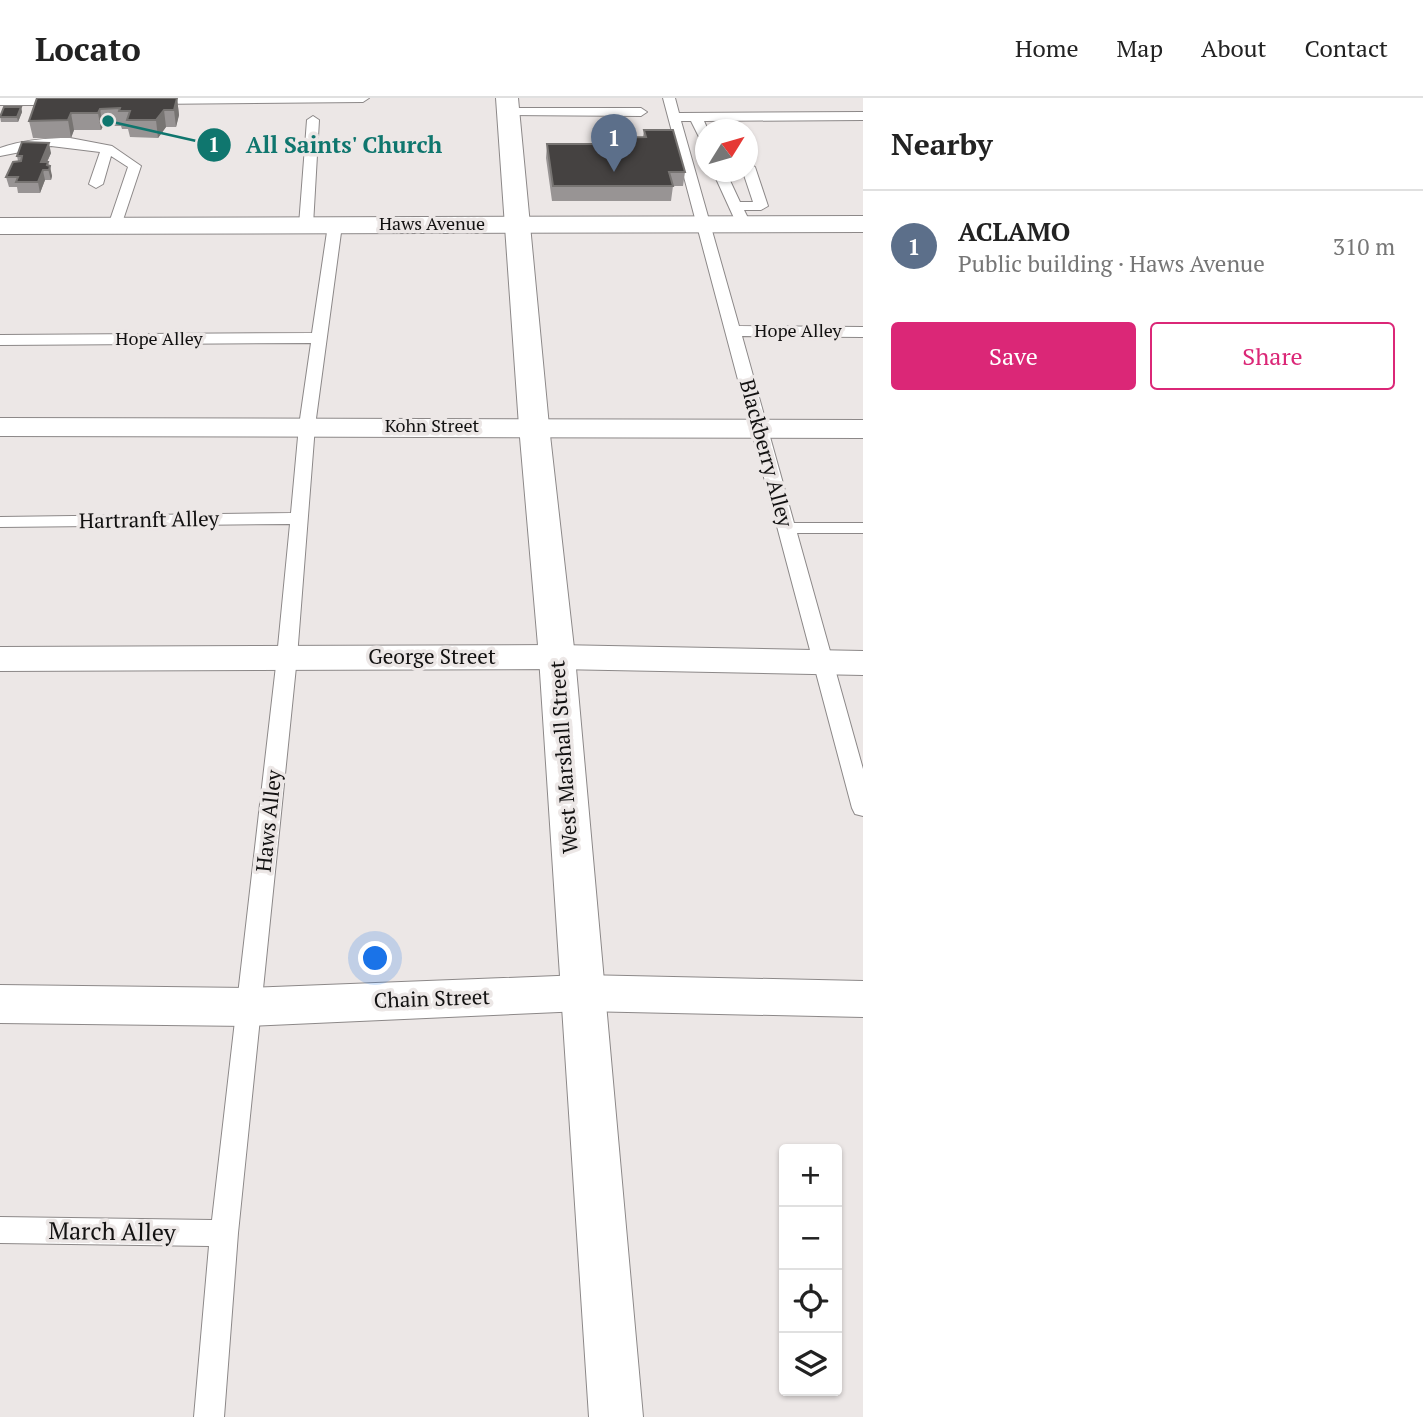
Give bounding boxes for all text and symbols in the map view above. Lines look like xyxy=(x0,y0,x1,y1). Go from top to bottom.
text: Locato xyxy=(35,27,141,70)
text: Home xyxy=(1015,32,1079,64)
text: Map xyxy=(1117,32,1163,64)
text: About xyxy=(1201,32,1267,64)
text: Contact xyxy=(1305,32,1388,64)
pin: 1 xyxy=(591,114,637,172)
north arrow xyxy=(695,119,758,182)
callout: All Saints' Church xyxy=(196,123,457,167)
text: Nearby xyxy=(891,124,993,164)
text: All Saints' Church xyxy=(246,129,443,160)
text: 1 xyxy=(208,130,220,158)
street label: Haws Avenue xyxy=(379,211,485,235)
text: ACLAMO xyxy=(958,214,1070,248)
text: 1 xyxy=(908,231,921,262)
text: 310 m xyxy=(1333,231,1395,262)
text: Public building · Haws Avenue xyxy=(958,248,1265,279)
street label: Hope Alley xyxy=(754,318,843,342)
button: Save xyxy=(891,322,1136,390)
button: Share xyxy=(1150,322,1395,390)
street label: Hope Alley xyxy=(115,326,204,350)
street label: Blackberry Alley xyxy=(734,376,800,530)
street label: Kohn Street xyxy=(385,413,480,437)
street label: Hartranft Alley xyxy=(79,504,220,534)
street label: George Street xyxy=(368,642,496,670)
street label: West Marshall Street xyxy=(542,659,584,855)
street label: Haws Alley xyxy=(249,768,287,873)
your location xyxy=(358,941,392,975)
street label: Chain Street xyxy=(373,982,491,1014)
map controls xyxy=(779,1144,842,1396)
button: + xyxy=(779,1144,842,1207)
button: − xyxy=(779,1207,842,1270)
street label: March Alley xyxy=(48,1214,177,1248)
button: locate xyxy=(779,1270,842,1333)
button: layers xyxy=(779,1333,842,1396)

